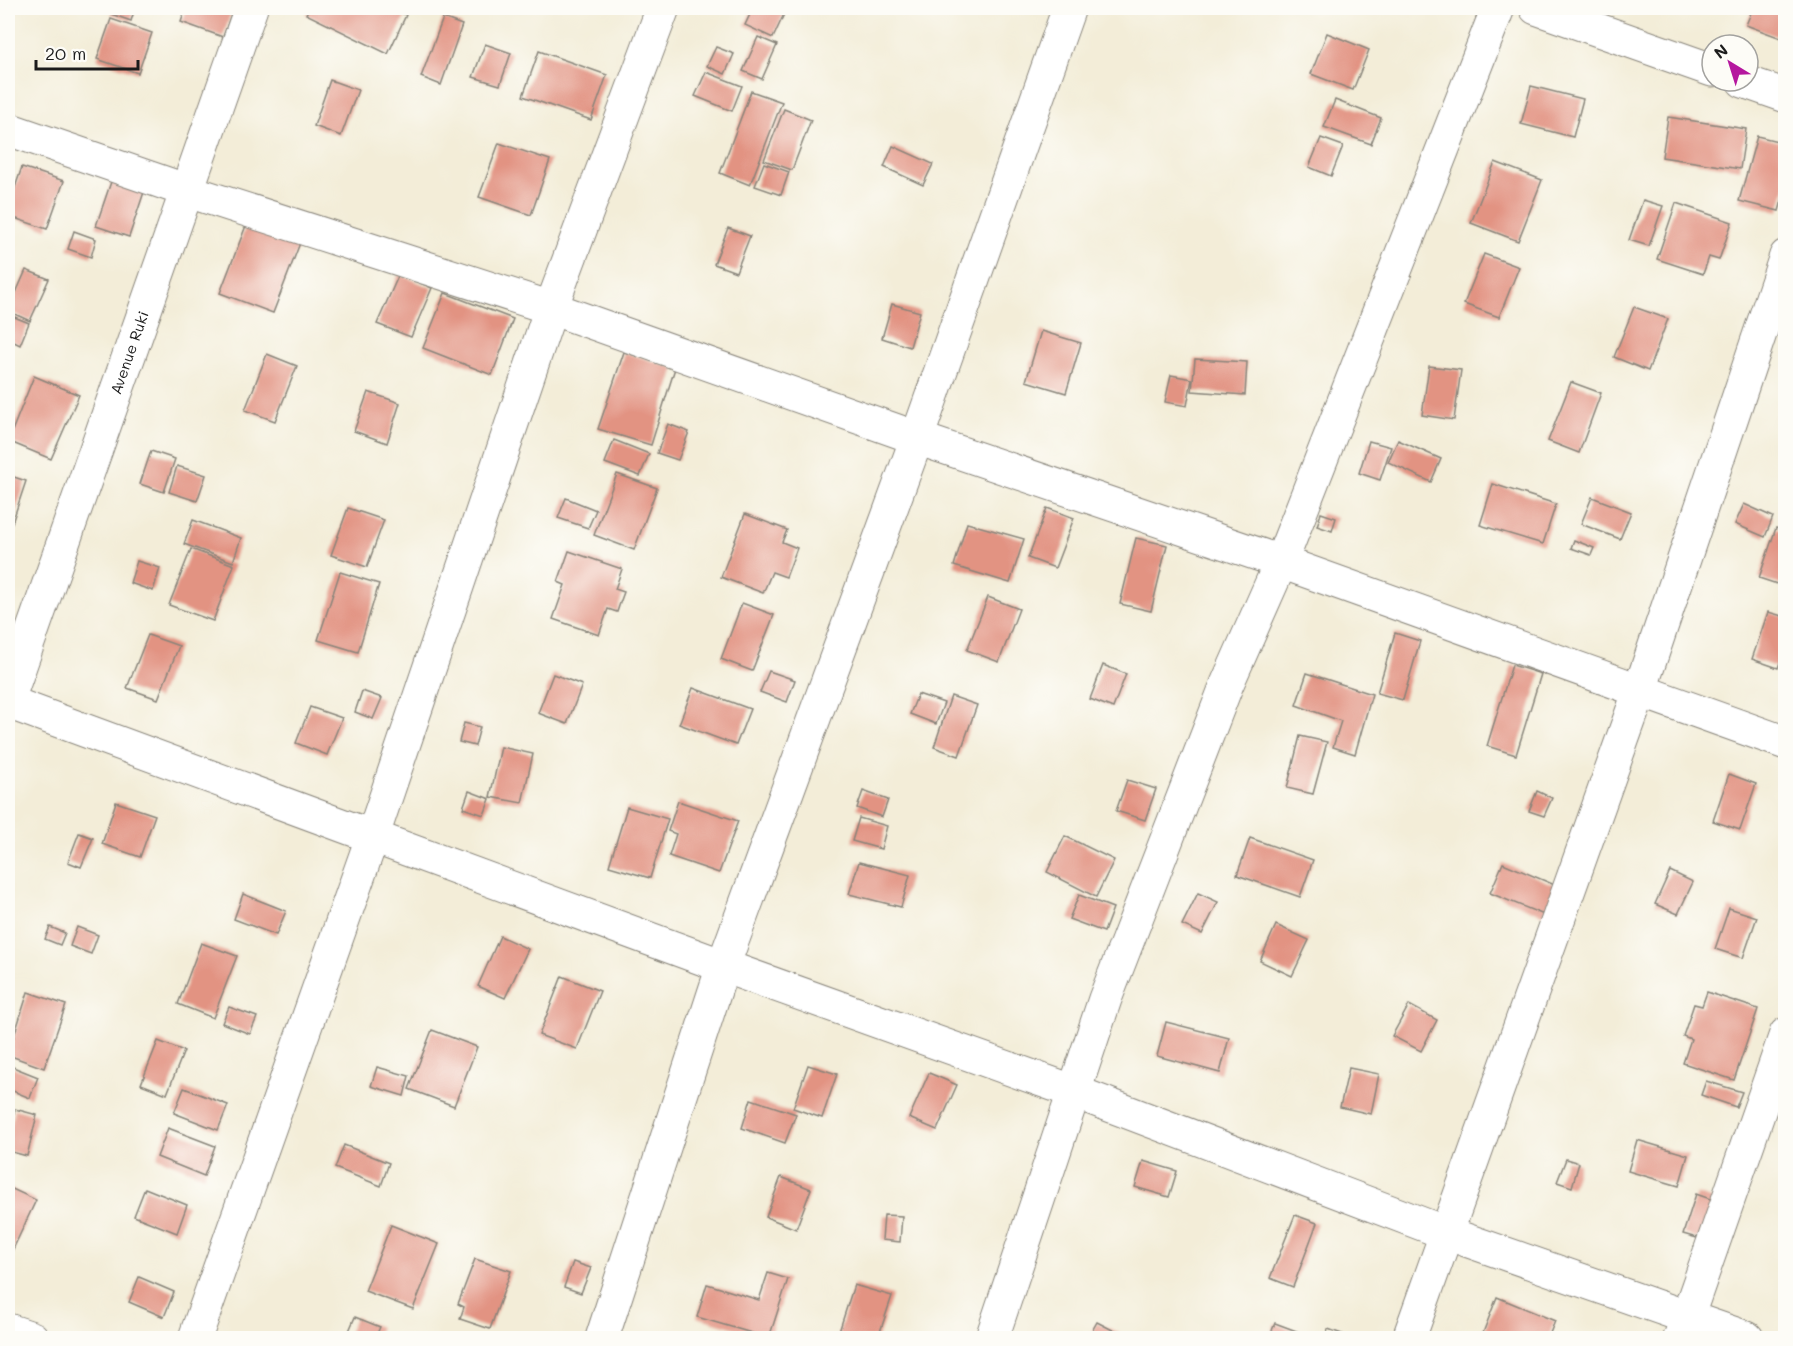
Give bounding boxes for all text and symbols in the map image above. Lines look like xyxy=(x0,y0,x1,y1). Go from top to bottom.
scale bar xyxy=(36,33,138,71)
north arrow xyxy=(1700,33,1760,93)
text: N xyxy=(1709,39,1732,63)
text: 20 m xyxy=(45,41,86,65)
street label: Avenue Ruki xyxy=(105,308,153,397)

